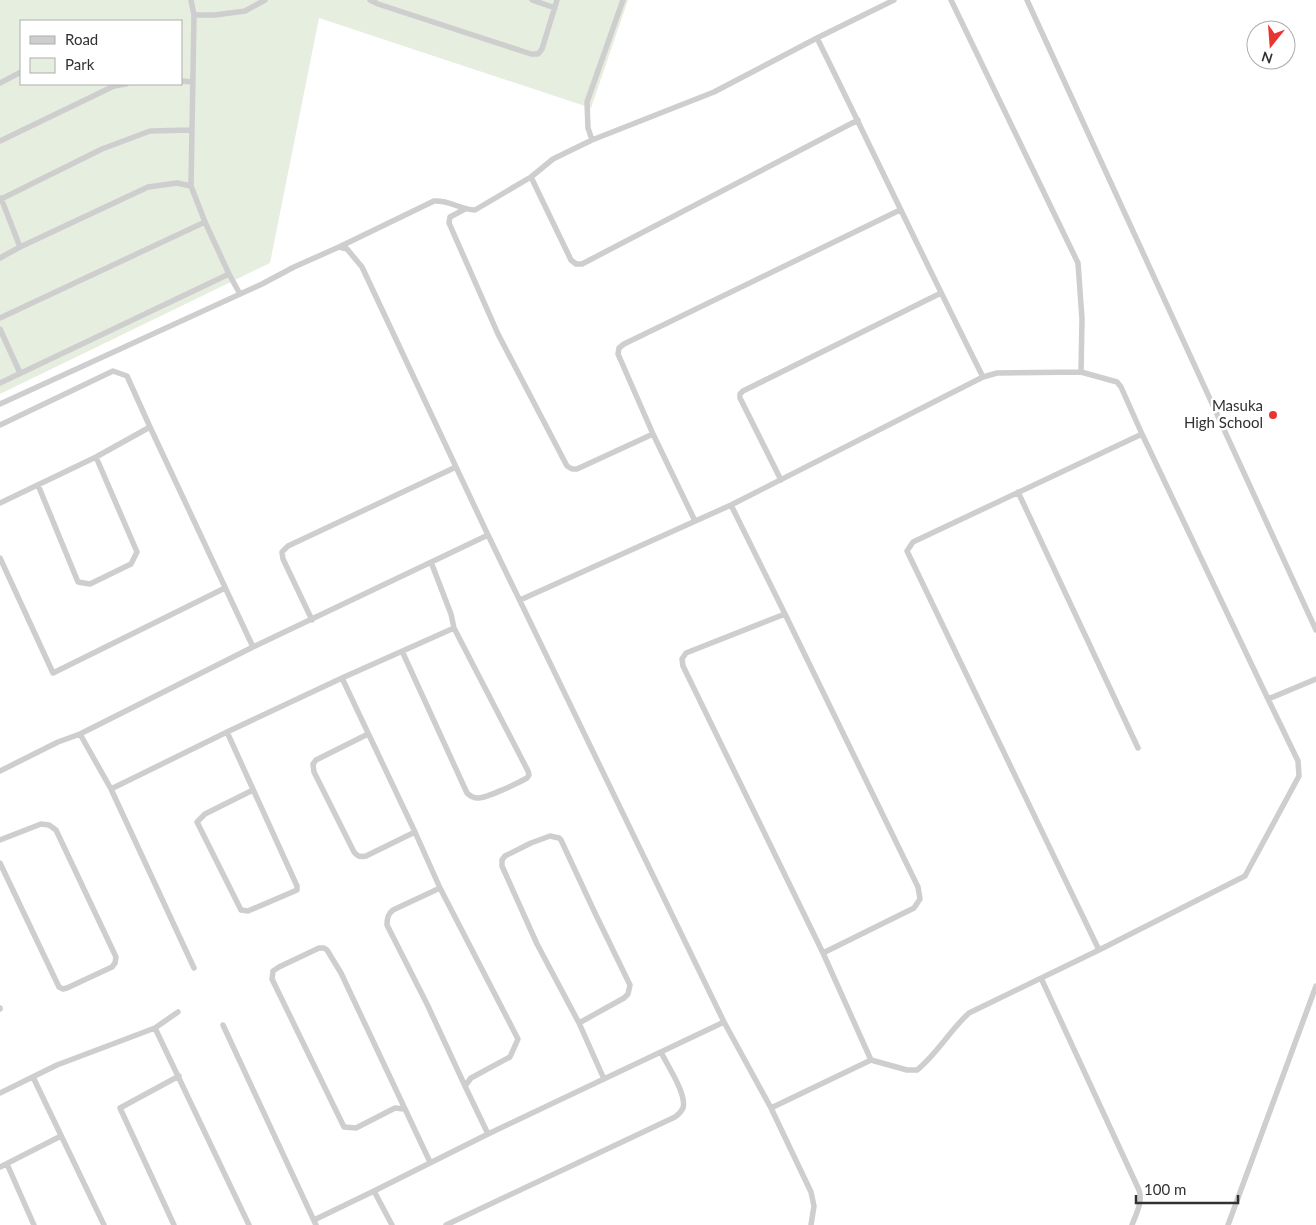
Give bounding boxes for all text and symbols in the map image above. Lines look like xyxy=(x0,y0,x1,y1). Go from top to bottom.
legend xyxy=(20,20,182,85)
north arrow xyxy=(1246,20,1296,70)
text: Road xyxy=(65,30,98,48)
text: N xyxy=(1259,48,1275,68)
text: Park xyxy=(65,55,95,73)
place label: Masuka High School xyxy=(1184,396,1263,431)
marker: Masuka High School xyxy=(1267,409,1279,421)
scale bar xyxy=(1136,1172,1238,1204)
text: 100 m xyxy=(1144,1180,1186,1198)

